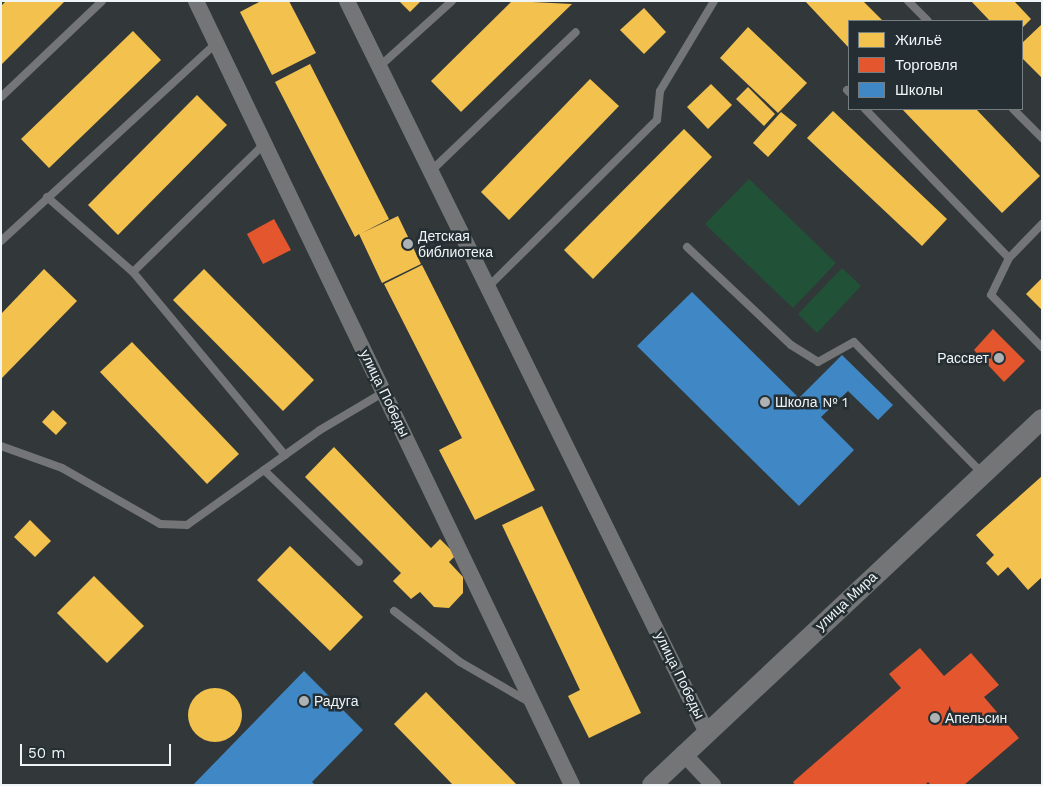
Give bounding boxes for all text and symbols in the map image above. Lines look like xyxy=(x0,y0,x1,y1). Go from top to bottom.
legend xyxy=(848,20,1023,110)
text: Жильё xyxy=(895,31,942,49)
text: Торговля xyxy=(895,56,958,74)
text: Школы xyxy=(895,81,943,99)
place label: Детская библиотека xyxy=(418,228,493,260)
marker: Детская библиотека xyxy=(402,238,414,250)
street label: улица Победы xyxy=(357,347,413,439)
place label: Рассвет xyxy=(937,350,989,366)
marker: Рассвет xyxy=(993,352,1005,364)
place label: Школа № 1 xyxy=(775,394,848,410)
marker: Школа № 1 xyxy=(759,396,771,408)
street label: улица Мира xyxy=(812,568,880,634)
street label: улица Победы xyxy=(652,629,708,721)
place label: Радуга xyxy=(314,693,358,709)
marker: Радуга xyxy=(298,695,310,707)
place label: Апельсин xyxy=(945,710,1007,726)
marker: Апельсин xyxy=(929,712,941,724)
scale bar xyxy=(22,734,174,766)
text: 50 m xyxy=(28,744,65,762)

